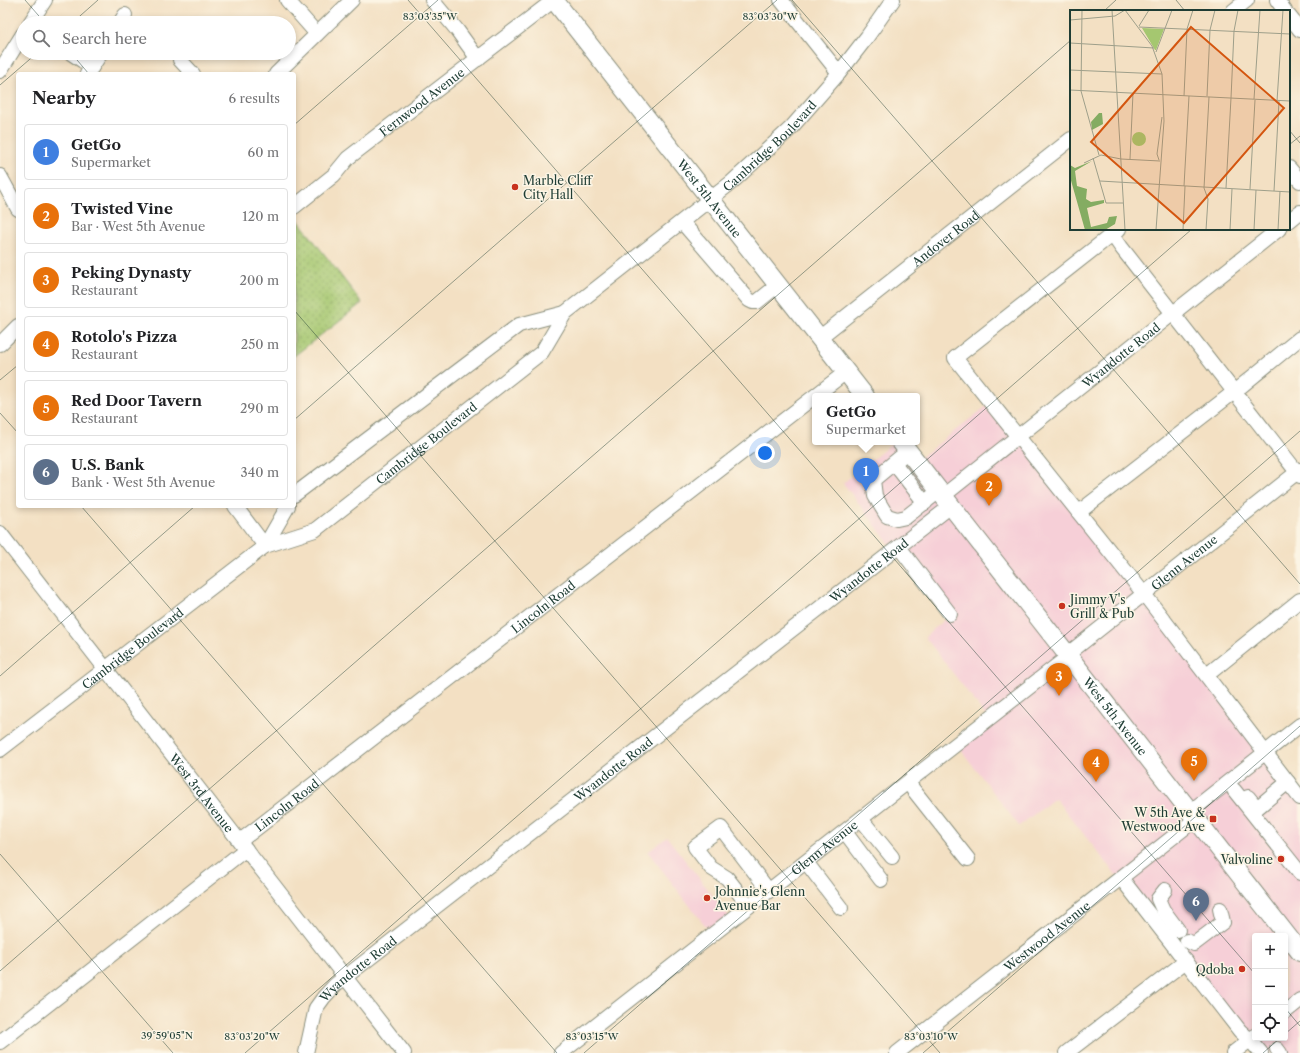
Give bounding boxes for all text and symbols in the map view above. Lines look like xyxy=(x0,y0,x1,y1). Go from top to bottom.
text: 83°03'35"W xyxy=(403,10,458,23)
text: 83°03'30"W xyxy=(742,10,799,23)
inset map xyxy=(1070,10,1290,230)
search box xyxy=(16,16,296,60)
icon: search xyxy=(30,27,52,49)
text: Search here xyxy=(62,29,147,48)
street label: Fernwood Avenue xyxy=(376,64,467,139)
text: Nearby xyxy=(32,88,96,108)
text: 6 results xyxy=(229,90,280,106)
street label: Cambridge Boulevard xyxy=(719,97,820,194)
text: GetGo xyxy=(71,135,121,154)
text: 1 xyxy=(43,144,49,160)
text: 60 m xyxy=(248,144,279,160)
text: Supermarket xyxy=(71,154,151,170)
street label: West 5th Avenue xyxy=(674,155,745,240)
place label: Marble Cliff City Hall xyxy=(523,173,594,202)
marker: Marble Cliff City Hall xyxy=(510,182,520,192)
text: Twisted Vine xyxy=(71,199,173,218)
street label: Andover Road xyxy=(908,207,982,270)
text: 2 xyxy=(42,208,50,224)
text: 120 m xyxy=(242,208,279,224)
text: Bar · West 5th Avenue xyxy=(71,218,205,234)
text: Peking Dynasty xyxy=(71,263,191,282)
text: 3 xyxy=(42,272,50,288)
text: 200 m xyxy=(239,272,279,288)
text: Restaurant xyxy=(71,282,138,298)
street label: Wyandotte Road xyxy=(1078,319,1163,391)
text: Rotolo's Pizza xyxy=(71,327,177,346)
text: 4 xyxy=(42,336,50,352)
text: 250 m xyxy=(241,336,279,352)
text: Restaurant xyxy=(71,346,138,362)
text: Red Door Tavern xyxy=(71,391,202,410)
popup xyxy=(812,393,920,445)
street label: Cambridge Boulevard xyxy=(373,398,480,487)
text: 5 xyxy=(42,400,50,416)
text: 290 m xyxy=(240,400,279,416)
text: GetGo xyxy=(826,402,876,421)
text: Restaurant xyxy=(71,410,138,426)
text: Supermarket xyxy=(826,421,906,437)
your location xyxy=(755,443,775,463)
text: U.S. Bank xyxy=(71,455,144,474)
pin: 1 xyxy=(853,458,879,491)
text: 6 xyxy=(42,464,50,480)
text: 340 m xyxy=(241,464,279,480)
pin: 2 xyxy=(976,473,1002,506)
text: Bank · West 5th Avenue xyxy=(71,474,215,490)
street label: Glenn Avenue xyxy=(1148,531,1220,593)
street label: Wyandotte Road xyxy=(826,534,912,606)
street label: Lincoln Road xyxy=(508,577,578,636)
place label: Jimmy V's Grill & Pub xyxy=(1068,592,1134,621)
marker: Jimmy V's Grill & Pub xyxy=(1057,601,1067,611)
street label: Cambridge Boulevard xyxy=(79,604,187,692)
pin: 3 xyxy=(1046,663,1072,696)
street label: West 5th Avenue xyxy=(1080,673,1151,758)
street label: Wyandotte Road xyxy=(570,733,656,805)
pin: 5 xyxy=(1181,748,1207,781)
pin: 4 xyxy=(1083,749,1109,782)
street label: West 3rd Avenue xyxy=(166,750,237,835)
street label: Lincoln Road xyxy=(252,775,322,834)
place label: W 5th Ave & Westwood Ave xyxy=(1120,805,1205,834)
marker: W 5th Ave & Westwood Ave xyxy=(1208,814,1218,824)
street label: Glenn Avenue xyxy=(788,816,861,878)
place label: Valvoline xyxy=(1220,852,1273,867)
marker: Valvoline xyxy=(1276,854,1286,864)
place label: Johnnie's Glenn Avenue Bar xyxy=(713,884,806,913)
pin: 6 xyxy=(1183,888,1209,921)
marker: Johnnie's Glenn Avenue Bar xyxy=(702,893,712,903)
street label: Westwood Avenue xyxy=(1000,897,1093,975)
street label: Wyandotte Road xyxy=(315,932,400,1005)
map controls xyxy=(1252,933,1288,1041)
button: + xyxy=(1252,933,1288,969)
place label: Qdoba xyxy=(1196,962,1235,977)
marker: Qdoba xyxy=(1237,964,1247,974)
button: − xyxy=(1252,969,1288,1005)
button: locate xyxy=(1252,1005,1288,1041)
text: 39°59'05"N xyxy=(141,1029,193,1042)
text: 83°03'20"W xyxy=(224,1030,281,1043)
text: 83°03'15"W xyxy=(565,1030,620,1043)
text: 83°03'10"W xyxy=(904,1030,959,1043)

